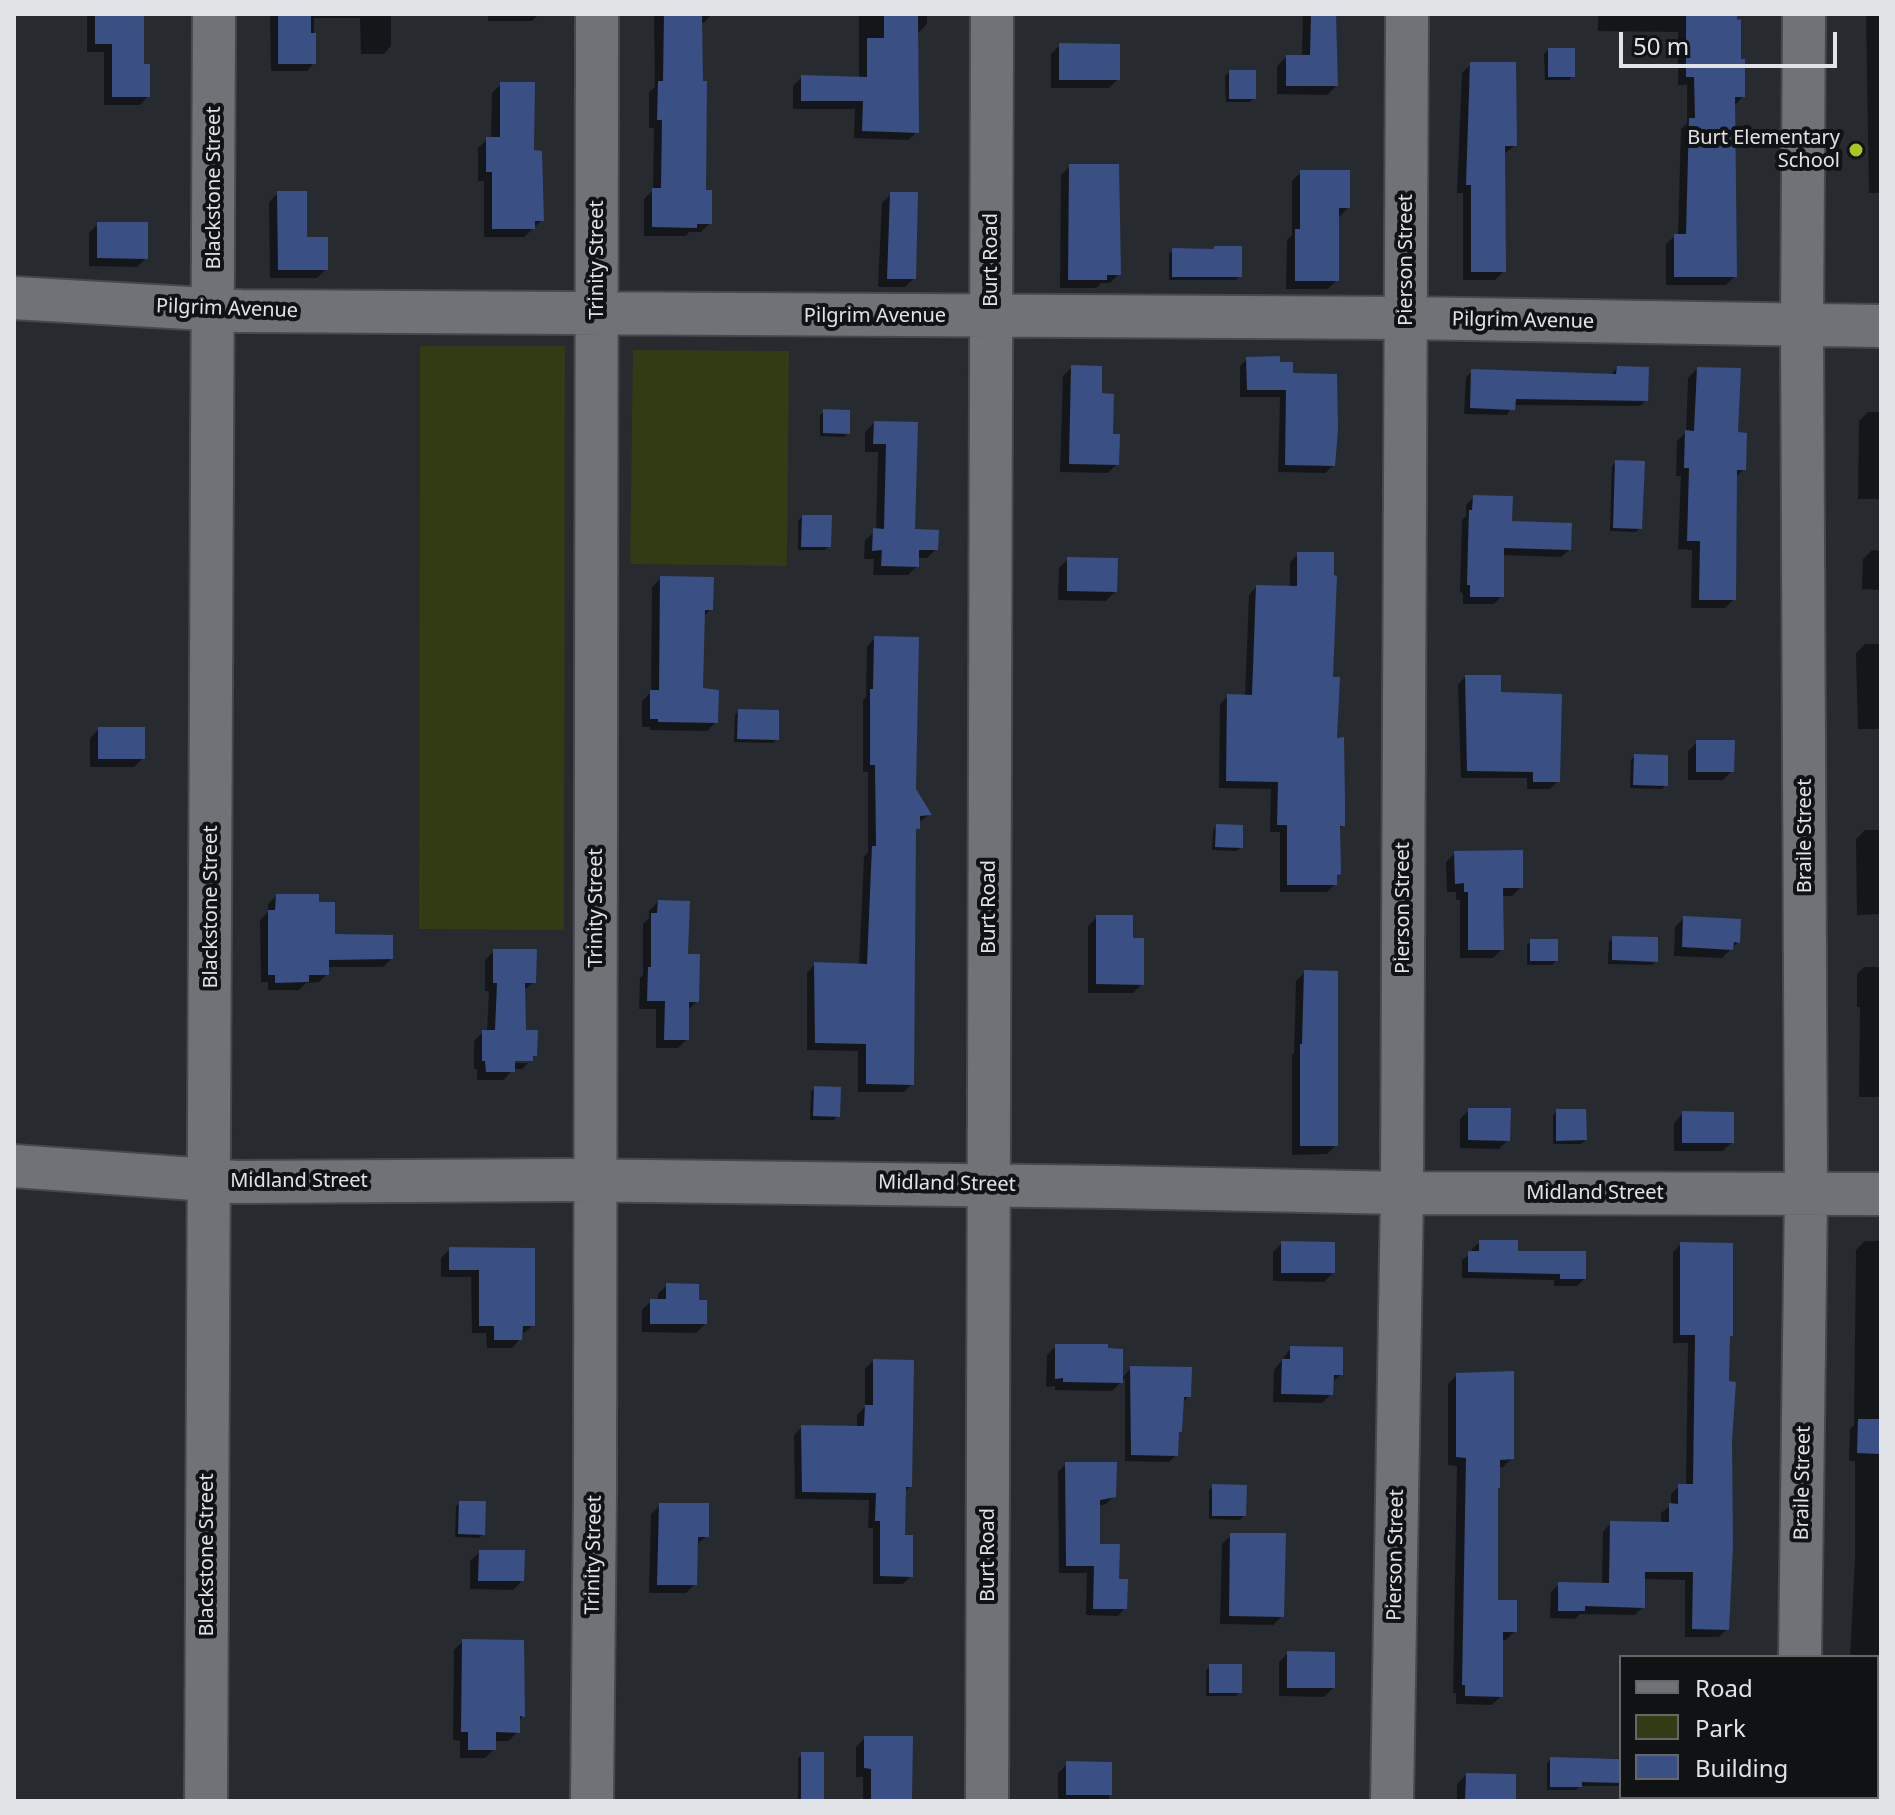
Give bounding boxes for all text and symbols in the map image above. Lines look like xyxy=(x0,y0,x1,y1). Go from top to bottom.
scale bar xyxy=(1623,16,1841,66)
text: 50 m xyxy=(1633,29,1689,62)
street label: Blackstone Street xyxy=(202,106,226,270)
place label: Burt Elementary School xyxy=(1687,126,1840,173)
marker: Burt Elementary School xyxy=(1847,141,1865,159)
street label: Pierson Street xyxy=(1394,194,1418,326)
street label: Trinity Street xyxy=(585,200,609,320)
street label: Burt Road xyxy=(979,213,1003,307)
street label: Pilgrim Avenue xyxy=(155,295,299,323)
street label: Pilgrim Avenue xyxy=(804,304,946,328)
street label: Pilgrim Avenue xyxy=(1452,308,1594,334)
street label: Braile Street xyxy=(1793,779,1817,893)
street label: Blackstone Street xyxy=(199,825,223,989)
street label: Pierson Street xyxy=(1391,842,1415,974)
street label: Trinity Street xyxy=(584,848,608,968)
street label: Burt Road xyxy=(977,860,1001,954)
street label: Midland Street xyxy=(230,1169,368,1193)
street label: Midland Street xyxy=(878,1171,1016,1197)
street label: Midland Street xyxy=(1526,1181,1664,1205)
street label: Braile Street xyxy=(1790,1425,1816,1541)
street label: Blackstone Street xyxy=(195,1473,219,1637)
street label: Pierson Street xyxy=(1383,1489,1409,1621)
street label: Trinity Street xyxy=(581,1495,607,1615)
street label: Burt Road xyxy=(976,1508,1000,1602)
legend xyxy=(1619,1655,1879,1799)
text: Road xyxy=(1695,1671,1753,1704)
text: Park xyxy=(1695,1711,1746,1744)
text: Building xyxy=(1695,1751,1788,1784)

